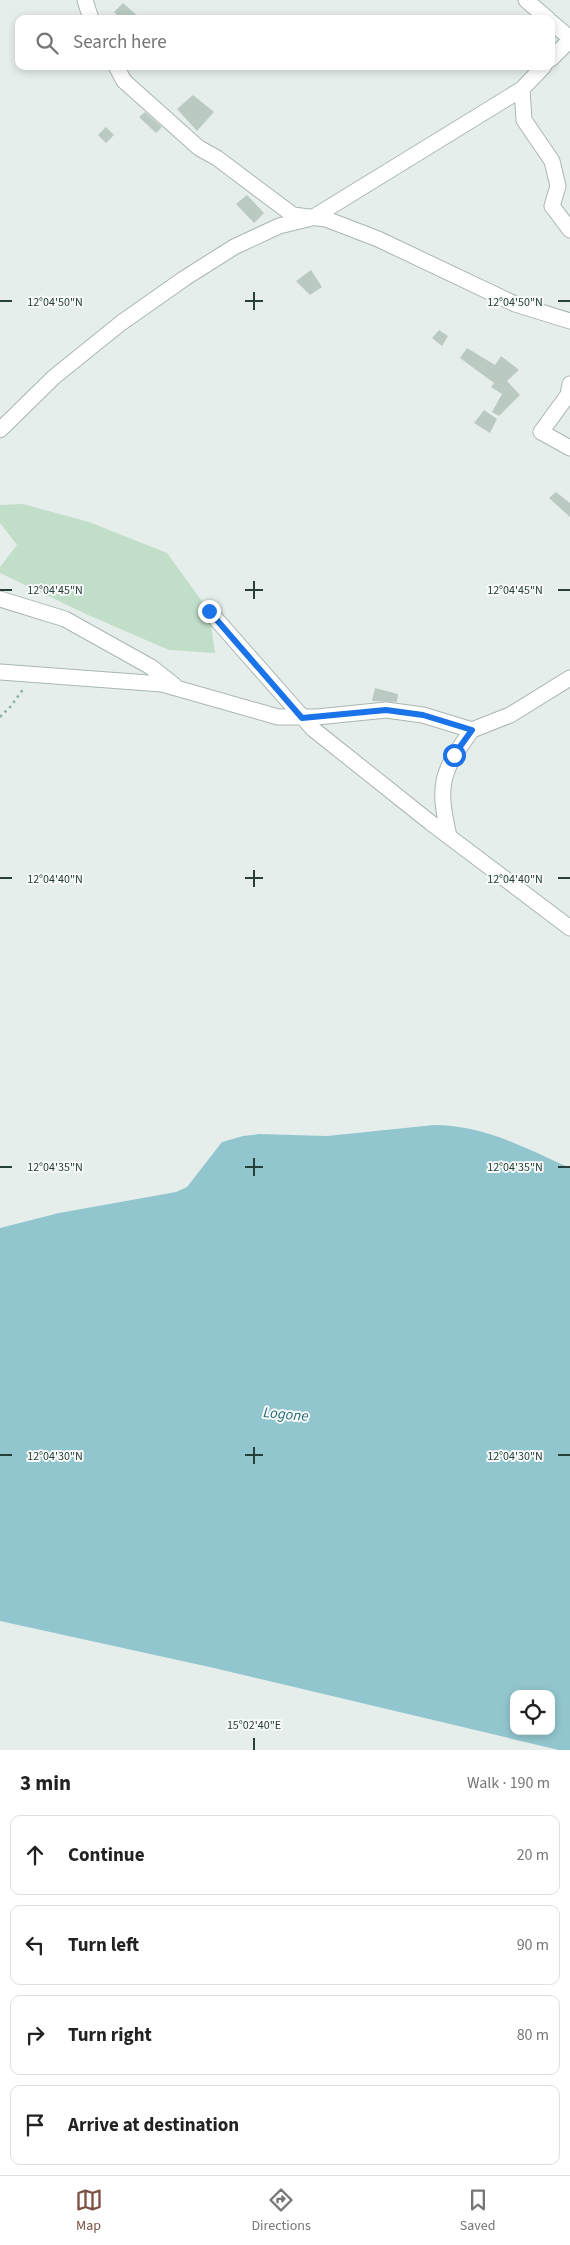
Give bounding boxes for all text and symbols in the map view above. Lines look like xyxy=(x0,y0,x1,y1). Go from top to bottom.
search box xyxy=(15,15,555,70)
icon: search xyxy=(33,29,61,57)
text: Search here xyxy=(73,29,167,56)
text: 12°04'50"N xyxy=(27,294,83,311)
text: 12°04'50"N xyxy=(487,294,543,311)
text: 12°04'45"N xyxy=(27,582,83,599)
text: 12°04'45"N xyxy=(487,582,543,599)
route end xyxy=(198,600,221,623)
route start xyxy=(443,744,466,767)
text: 12°04'40"N xyxy=(27,871,83,888)
text: 12°04'40"N xyxy=(487,871,543,888)
text: 12°04'35"N xyxy=(27,1159,83,1176)
text: 12°04'35"N xyxy=(487,1159,543,1176)
water label: Logone xyxy=(263,1402,309,1427)
text: 12°04'30"N xyxy=(27,1448,83,1465)
text: 12°04'30"N xyxy=(487,1448,543,1465)
map controls xyxy=(510,1690,555,1735)
button: locate xyxy=(510,1690,555,1735)
text: 15°02'40"E xyxy=(227,1717,281,1734)
text: 3 min xyxy=(20,1768,71,1798)
text: Walk · 190 m xyxy=(467,1772,550,1794)
icon: ahead xyxy=(21,1841,49,1869)
text: Continue xyxy=(68,1842,145,1869)
text: 20 m xyxy=(517,1844,549,1866)
icon: left xyxy=(21,1931,49,1959)
text: Turn left xyxy=(68,1932,139,1959)
text: 90 m xyxy=(517,1934,549,1956)
icon: right xyxy=(21,2021,49,2049)
text: Turn right xyxy=(68,2022,152,2049)
text: 80 m xyxy=(517,2024,549,2046)
icon: arrive xyxy=(21,2111,49,2139)
text: Arrive at destination xyxy=(68,2112,239,2139)
tab: Map xyxy=(75,2186,103,2236)
tab: Directions xyxy=(252,2186,311,2236)
tab: Saved xyxy=(460,2186,495,2236)

